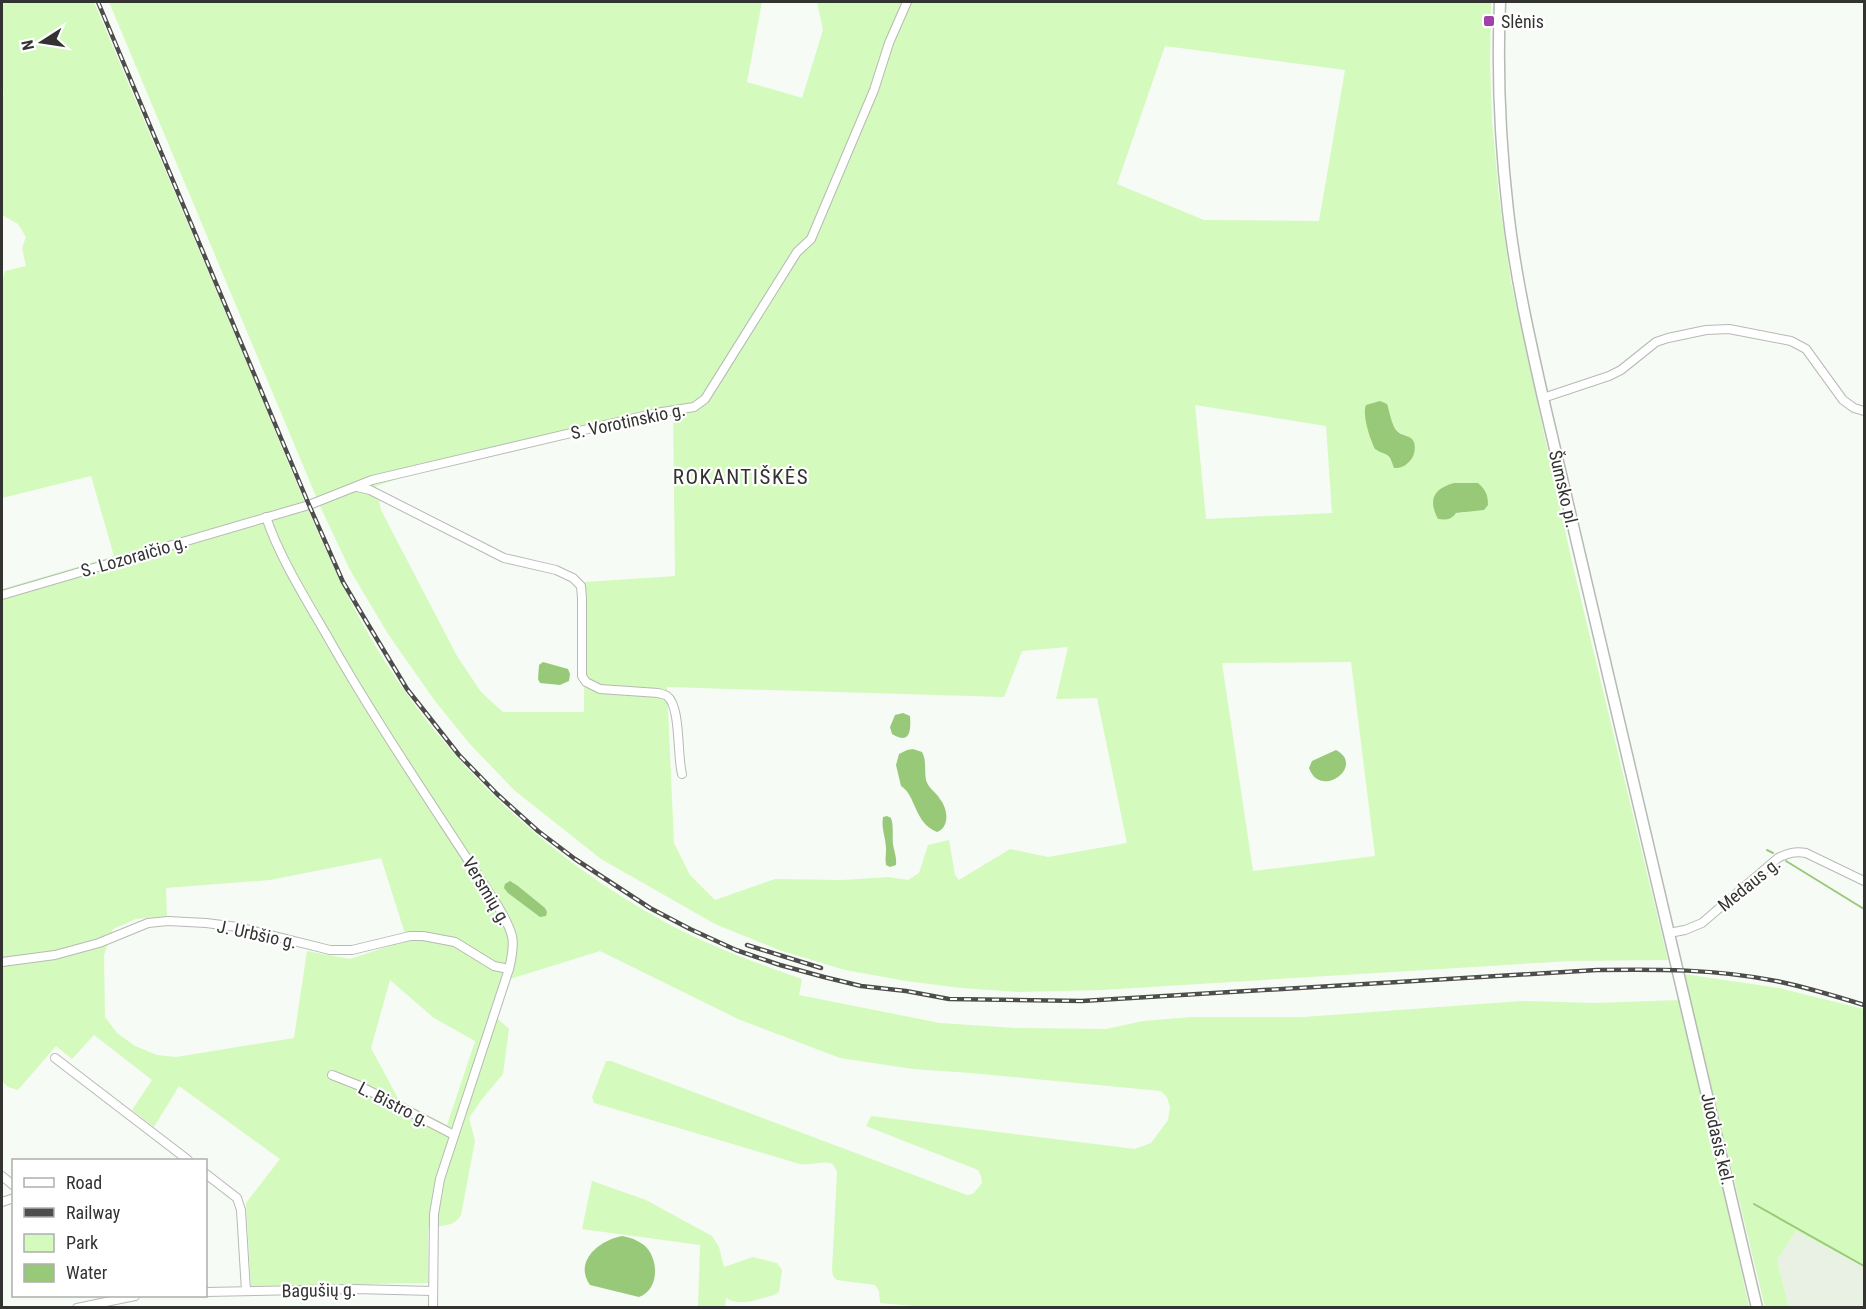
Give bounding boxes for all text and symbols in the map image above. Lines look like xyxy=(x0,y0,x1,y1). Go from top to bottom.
place label: Slėnis xyxy=(1501,11,1544,32)
north arrow xyxy=(12,12,72,72)
marker: Slėnis xyxy=(1482,14,1496,28)
text: N xyxy=(18,38,38,52)
street label: S. Vorotinskio g. xyxy=(569,399,687,443)
street label: Šumsko pl. xyxy=(1545,448,1583,530)
district label: ROKANTIŠKĖS xyxy=(673,465,809,489)
street label: S. Lozoraičio g. xyxy=(78,531,190,581)
street label: Medaus g. xyxy=(1714,852,1784,916)
street label: Versmių g. xyxy=(458,853,516,929)
street label: J. Urbšio g. xyxy=(215,915,299,953)
street label: L. Bistro g. xyxy=(355,1077,433,1131)
street label: Juodasis kel. xyxy=(1697,1091,1739,1187)
legend xyxy=(12,1159,207,1297)
text: Road xyxy=(66,1172,102,1193)
text: Railway xyxy=(66,1202,121,1223)
text: Park xyxy=(66,1232,98,1253)
text: Water xyxy=(66,1262,108,1283)
street label: Bagušių g. xyxy=(281,1279,357,1301)

